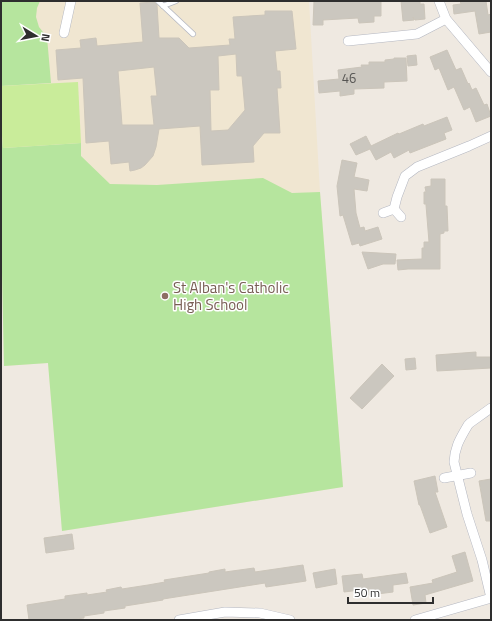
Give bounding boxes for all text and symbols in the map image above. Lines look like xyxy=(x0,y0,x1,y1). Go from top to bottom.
north arrow xyxy=(16,16,56,56)
text: N xyxy=(37,33,54,43)
house number: 46 xyxy=(342,68,356,88)
place label: St Alban's Catholic High School xyxy=(173,276,289,316)
marker: St Alban's Catholic High School xyxy=(160,291,170,301)
scale bar xyxy=(348,579,433,605)
text: 50 m xyxy=(354,583,380,602)

